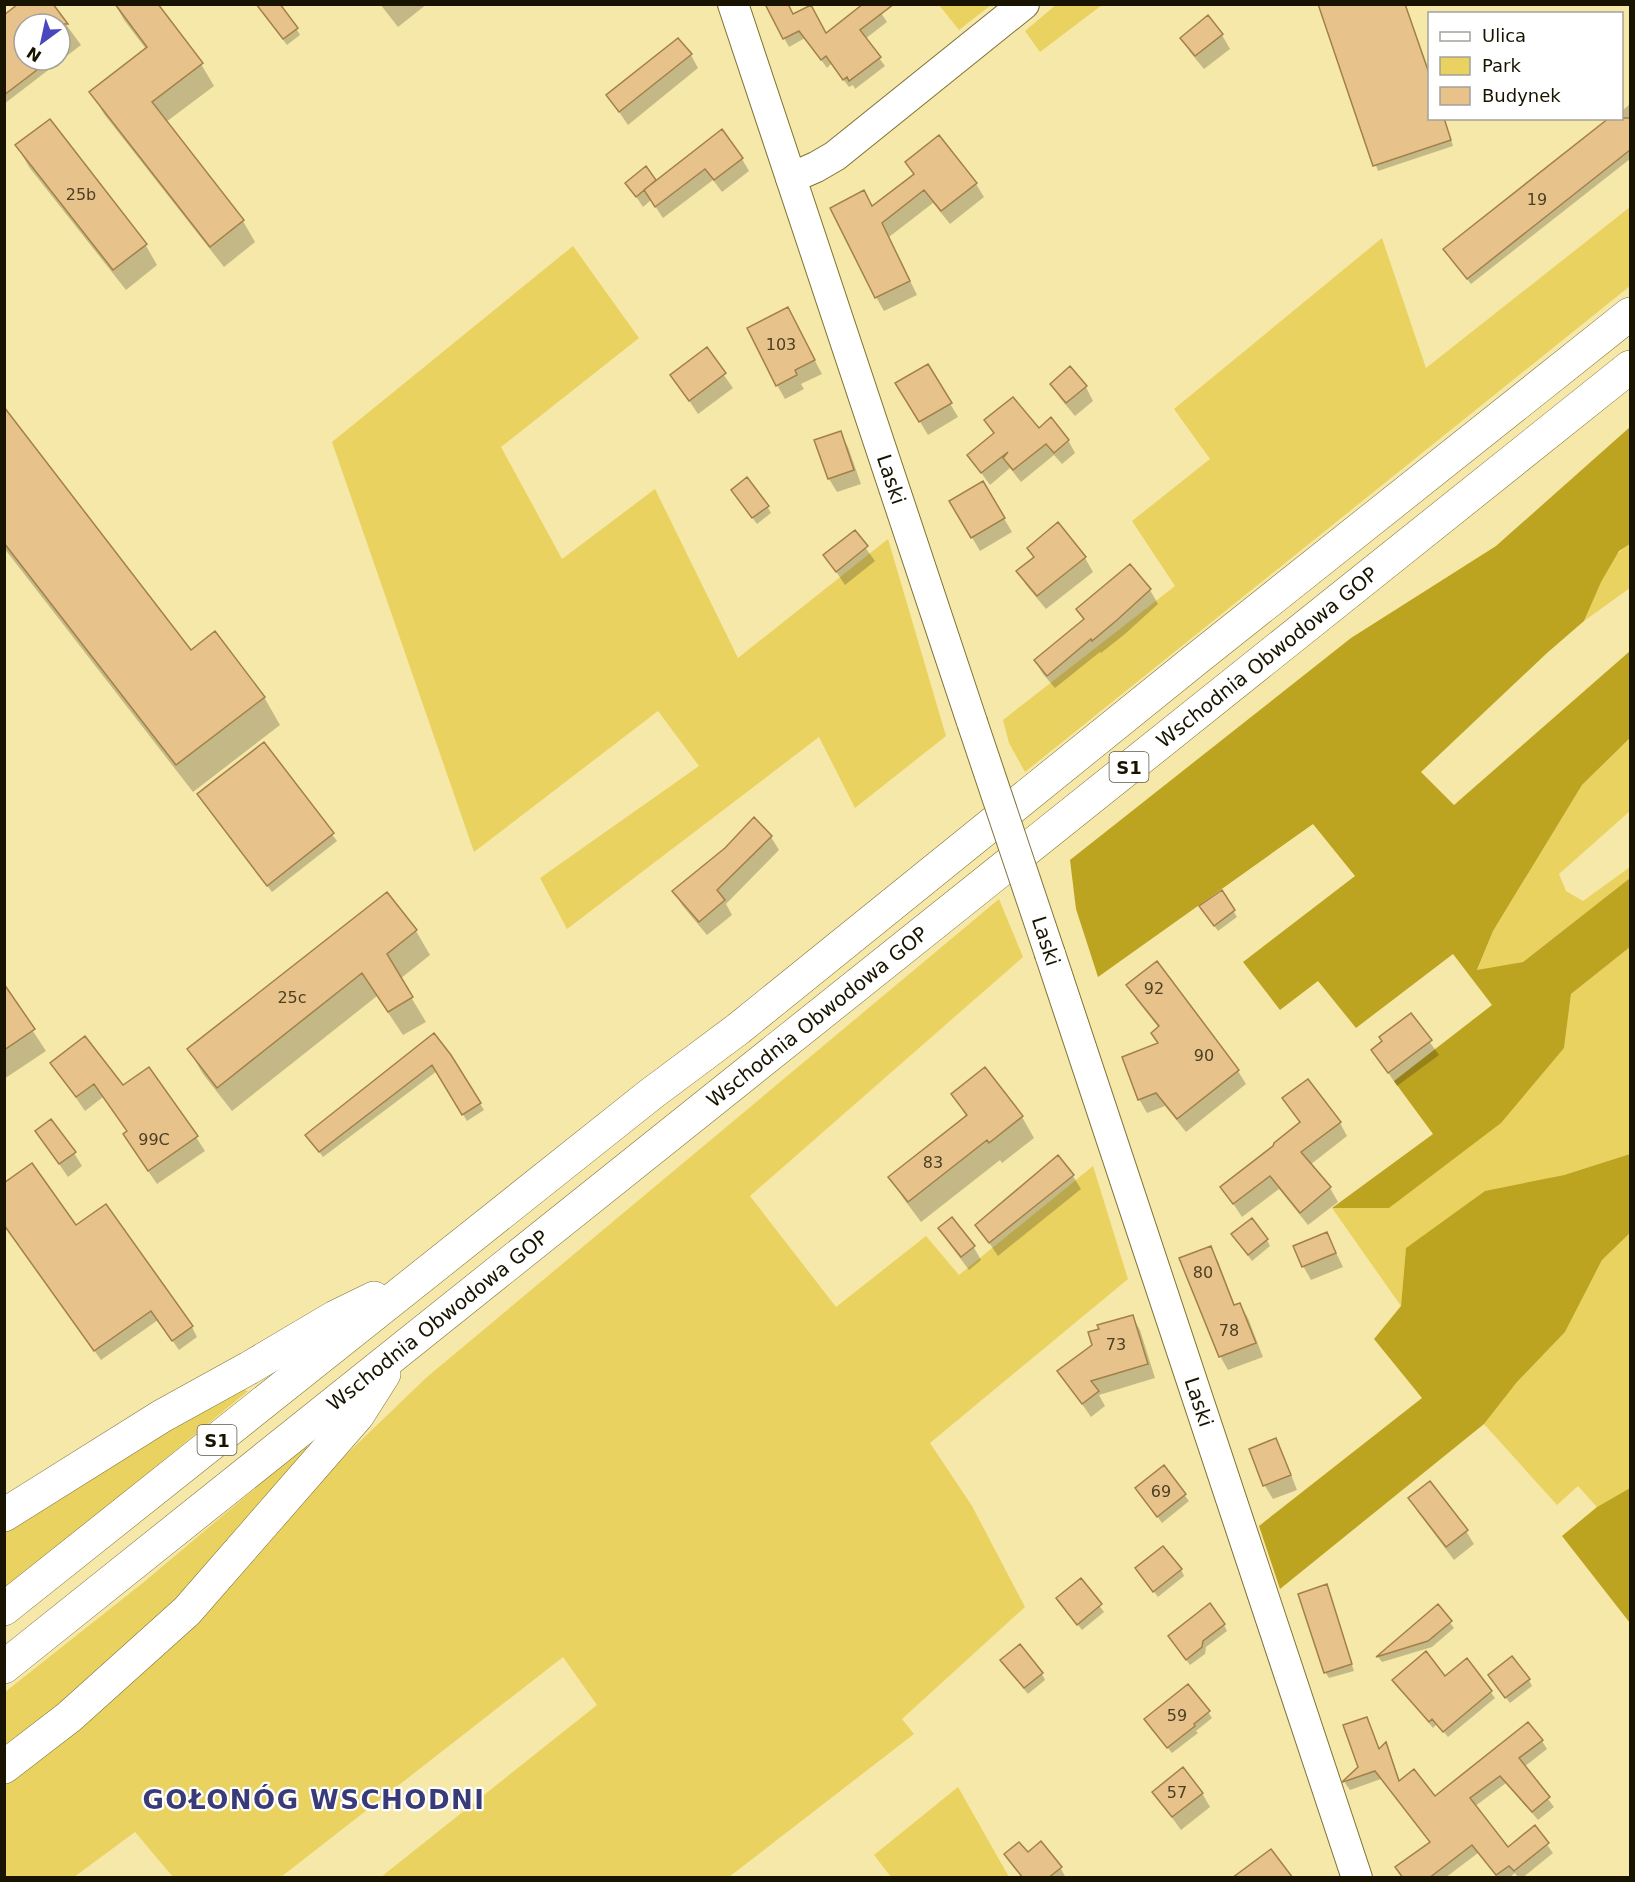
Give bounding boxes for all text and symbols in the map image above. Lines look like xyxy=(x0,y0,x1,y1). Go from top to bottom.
north arrow xyxy=(12,12,72,72)
legend xyxy=(1428,12,1623,120)
text: Ulica xyxy=(1482,25,1526,46)
text: N xyxy=(23,43,45,66)
text: Park xyxy=(1482,55,1521,76)
text: Budynek xyxy=(1482,85,1561,106)
house number: 25b xyxy=(66,185,96,204)
house number: 19 xyxy=(1527,190,1547,209)
house number: 103 xyxy=(766,335,796,354)
street label: Laski xyxy=(872,451,911,507)
street label: Wschodnia Obwodowa GOP xyxy=(1152,562,1382,753)
road number: S1 xyxy=(1110,752,1148,782)
street label: Laski xyxy=(1027,913,1065,969)
street label: Wschodnia Obwodowa GOP xyxy=(702,921,932,1112)
house number: 92 xyxy=(1144,979,1164,998)
house number: 25c xyxy=(277,988,307,1007)
house number: 90 xyxy=(1194,1046,1214,1065)
house number: 99C xyxy=(138,1130,170,1149)
house number: 83 xyxy=(923,1153,943,1172)
street label: Wschodnia Obwodowa GOP xyxy=(322,1225,553,1416)
house number: 80 xyxy=(1193,1263,1213,1282)
house number: 78 xyxy=(1219,1321,1239,1340)
house number: 73 xyxy=(1106,1335,1126,1354)
street label: Laski xyxy=(1179,1374,1218,1430)
road number: S1 xyxy=(198,1425,236,1455)
house number: 69 xyxy=(1151,1482,1171,1501)
house number: 59 xyxy=(1167,1706,1187,1725)
house number: 57 xyxy=(1167,1783,1187,1802)
district label: GOŁONÓG WSCHODNI xyxy=(143,1784,485,1815)

